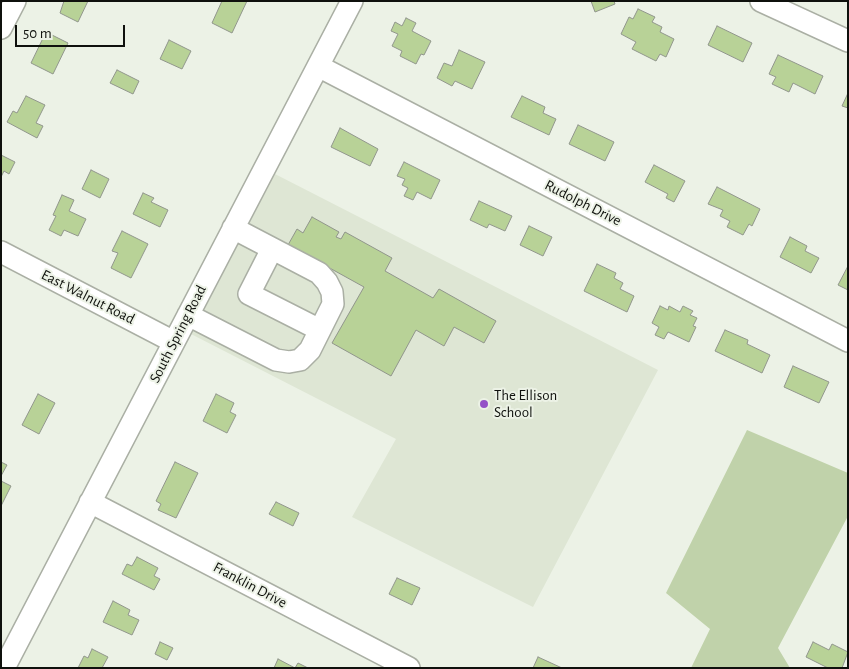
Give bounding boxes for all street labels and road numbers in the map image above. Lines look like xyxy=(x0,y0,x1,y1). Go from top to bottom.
street label: Rudolph Drive xyxy=(542,176,624,230)
street label: East Walnut Road xyxy=(38,266,138,328)
street label: South Spring Road xyxy=(146,282,210,386)
street label: Franklin Drive xyxy=(210,558,290,612)

